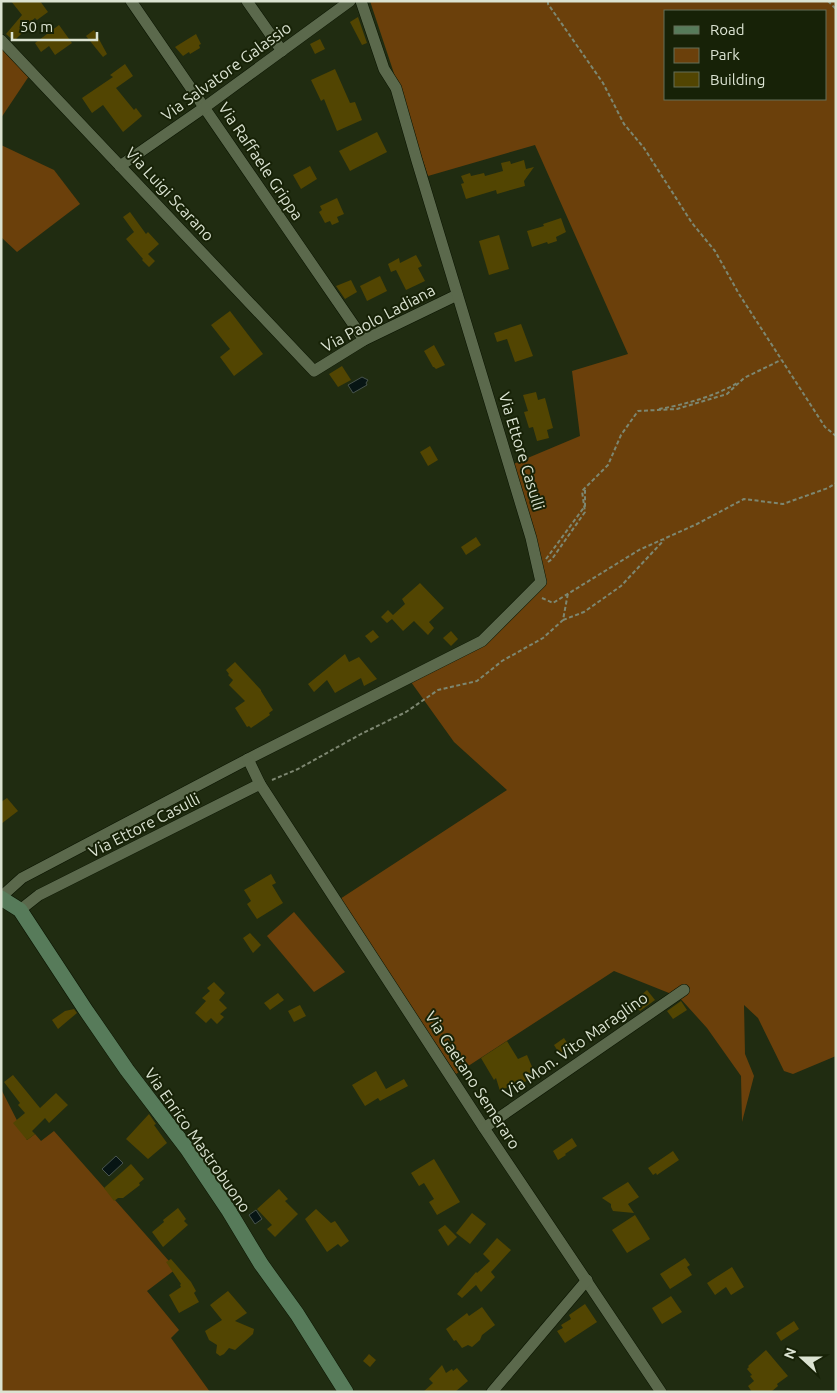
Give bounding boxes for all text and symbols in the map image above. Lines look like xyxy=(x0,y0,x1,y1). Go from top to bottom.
scale bar xyxy=(12,10,98,42)
legend xyxy=(664,10,827,100)
text: 50 m xyxy=(20,18,53,35)
street label: Via Salvatore Galassio xyxy=(158,18,294,124)
text: Road xyxy=(710,21,745,38)
text: Park xyxy=(710,46,740,63)
text: Building xyxy=(710,71,765,88)
street label: Via Raffaele Grippa xyxy=(215,99,307,223)
street label: Via Luigi Scarano xyxy=(122,144,218,244)
street label: Via Paolo Ladiana xyxy=(318,281,438,355)
street label: Via Ettore Casulli xyxy=(496,390,548,512)
street label: Via Ettore Casulli xyxy=(85,789,203,861)
street label: Via Mon. Vito Maraglino xyxy=(499,988,651,1102)
street label: Via Gaetano Semeraro xyxy=(422,1008,524,1152)
street label: Via Enrico Mastrobuono xyxy=(141,1064,255,1216)
north arrow xyxy=(777,1333,827,1383)
text: N xyxy=(781,1346,799,1361)

